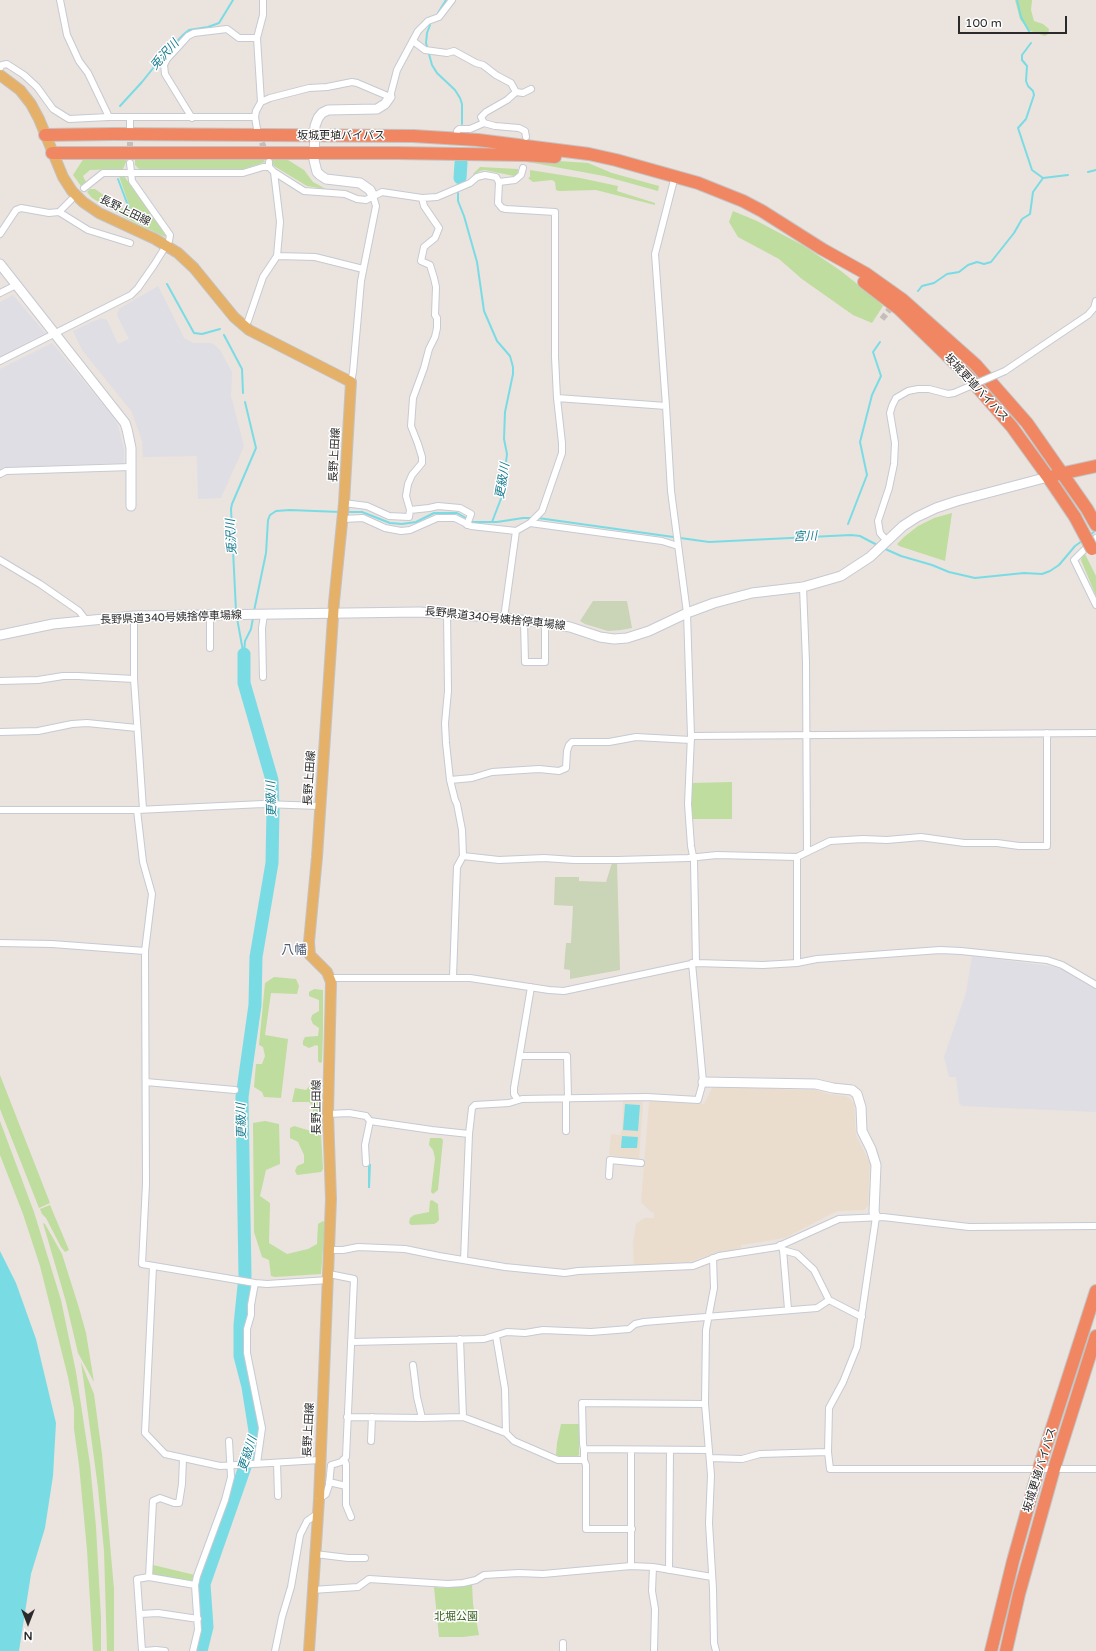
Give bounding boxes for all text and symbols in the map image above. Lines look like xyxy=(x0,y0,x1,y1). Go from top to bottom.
scale bar xyxy=(960,8,1069,34)
text: 100 m xyxy=(965,16,1002,30)
water label: 兎沢川 xyxy=(148,37,182,73)
street label: 坂城更埴バイパス xyxy=(297,129,385,143)
street label: 長野上田線 xyxy=(97,193,153,229)
street label: 坂城更埴バイパス xyxy=(941,351,1011,425)
street label: 長野上田線 xyxy=(327,427,343,483)
water label: 更級川 xyxy=(493,462,513,500)
water label: 兎沢川 xyxy=(224,519,240,555)
water label: 宮川 xyxy=(793,529,817,545)
street label: 長野県道340号姨捨停車場線 xyxy=(424,605,566,633)
street label: 長野県道340号姨捨停車場線 xyxy=(100,609,242,627)
street label: 長野上田線 xyxy=(301,750,319,806)
water label: 更級川 xyxy=(264,781,280,817)
district label: 八幡 xyxy=(281,943,307,959)
street label: 長野上田線 xyxy=(310,1080,324,1134)
water label: 更級川 xyxy=(234,1103,250,1139)
street label: 長野上田線 xyxy=(301,1402,317,1458)
street label: 坂城更埴バイパス xyxy=(1021,1426,1059,1514)
water label: 更級川 xyxy=(236,1435,260,1473)
north arrow xyxy=(8,1603,48,1643)
park label: 北堀公園 xyxy=(434,1610,478,1624)
text: N xyxy=(24,1629,32,1642)

